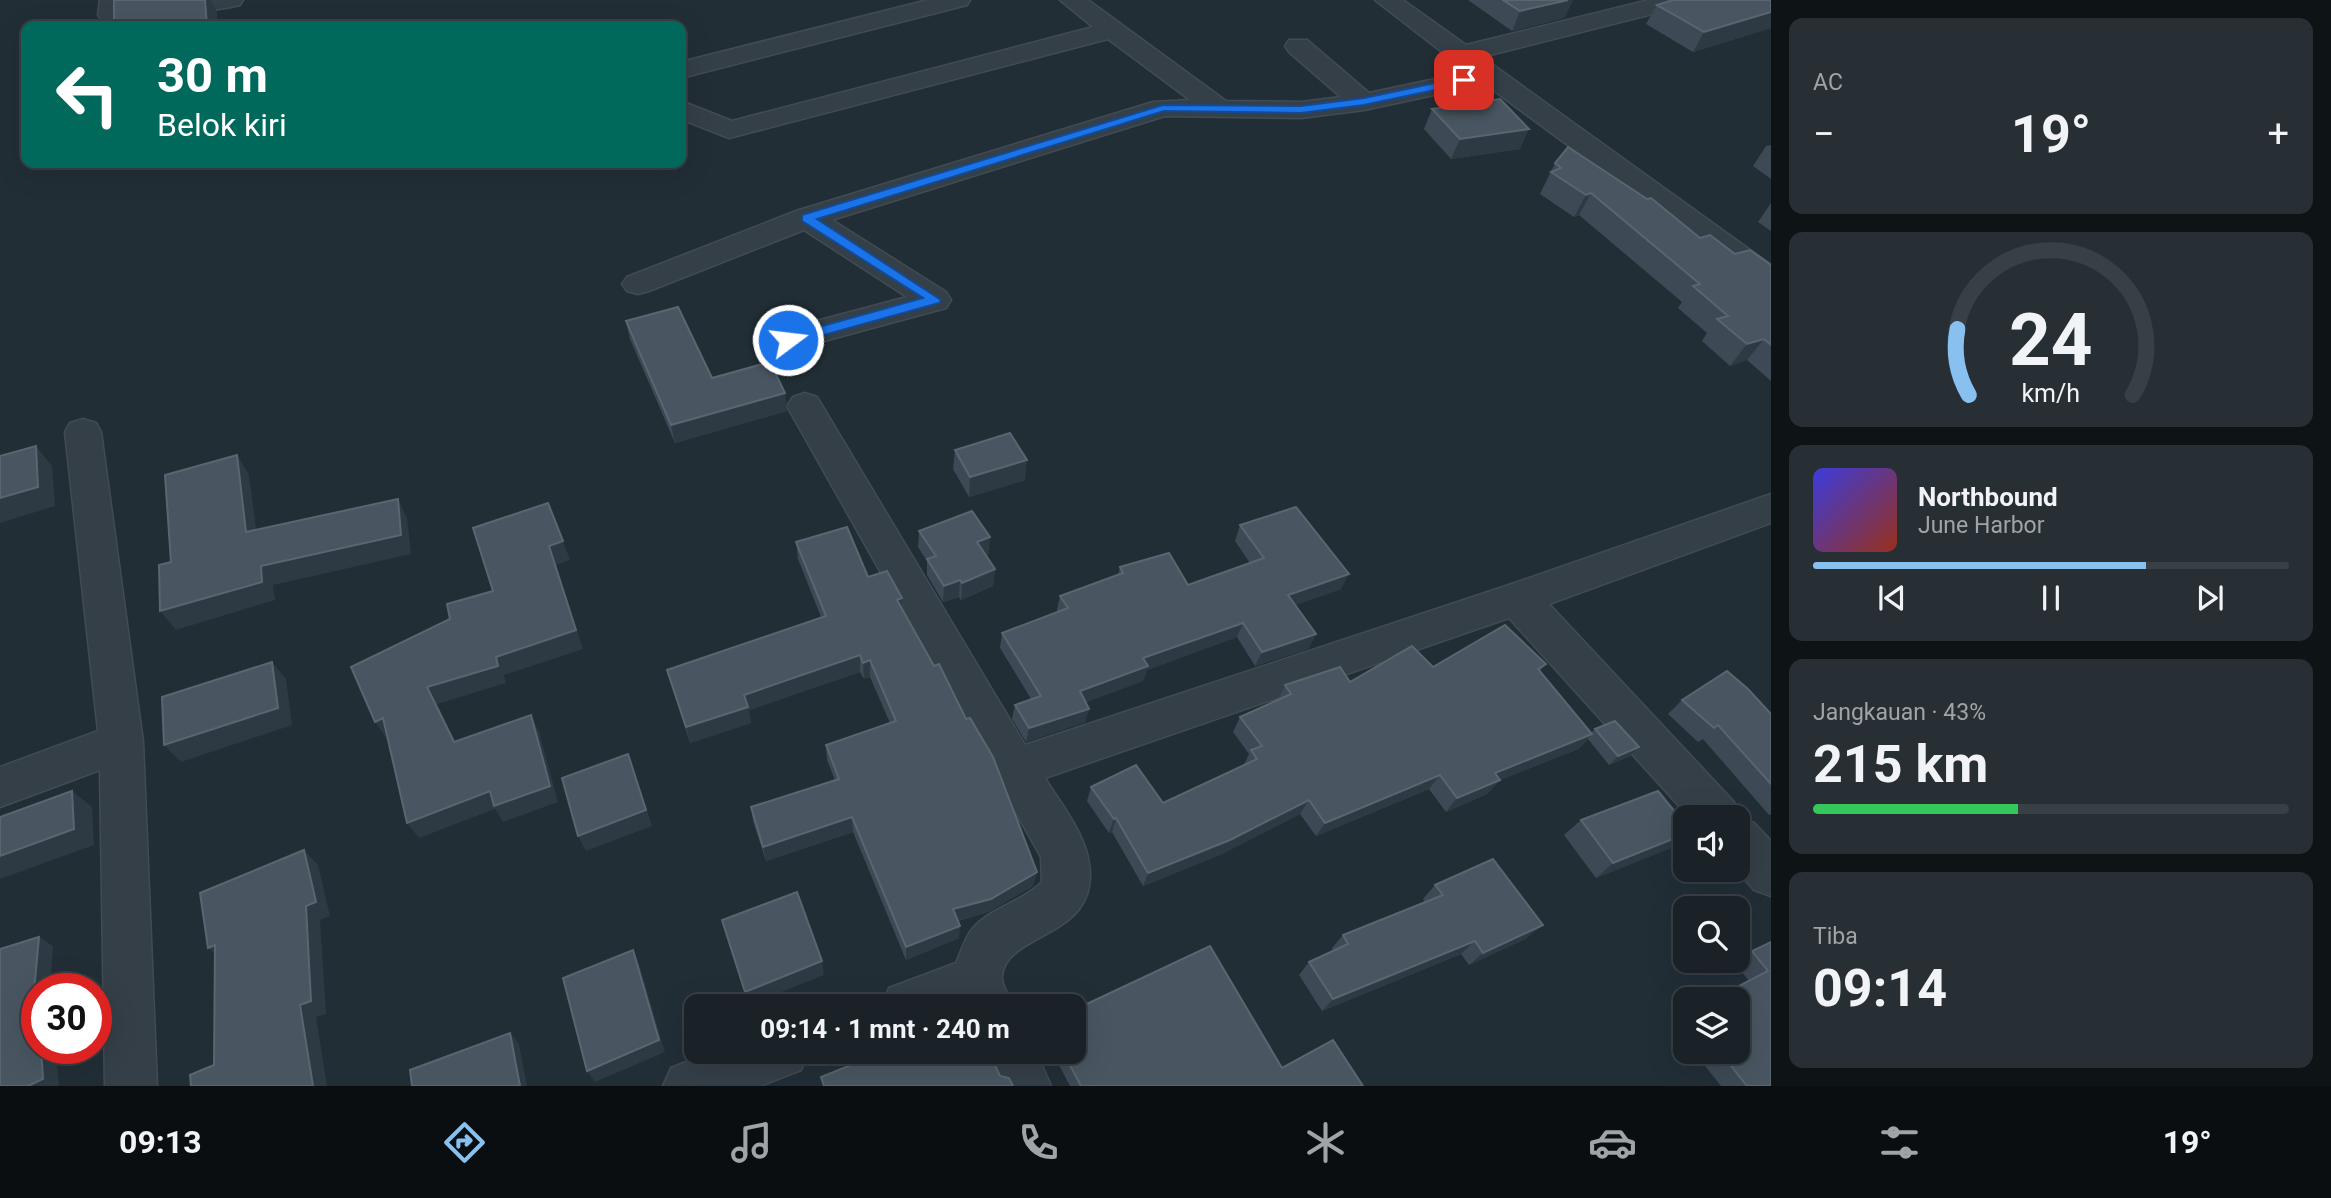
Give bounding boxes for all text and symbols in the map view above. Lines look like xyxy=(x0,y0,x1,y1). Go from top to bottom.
text: 30 m xyxy=(157,47,268,104)
icon: left xyxy=(42,49,133,140)
pin xyxy=(1434,50,1494,110)
icon: arrive xyxy=(1445,61,1483,99)
text: AC xyxy=(1813,69,1843,96)
text: 19° xyxy=(2011,104,2091,165)
text: Belok kiri xyxy=(157,106,287,144)
text: − xyxy=(1813,112,1835,156)
text: + xyxy=(2267,112,2289,156)
text: 24 xyxy=(2009,298,2093,384)
position arrow xyxy=(751,303,825,377)
text: km/h xyxy=(2022,379,2080,408)
text: Northbound xyxy=(1918,482,2058,512)
text: June Harbor xyxy=(1918,512,2045,539)
icon: previous xyxy=(1873,579,1911,617)
icon: pause xyxy=(2032,579,2070,617)
icon: next xyxy=(2191,579,2229,617)
text: Jangkauan · 43% xyxy=(1813,699,1986,726)
text: 215 km xyxy=(1813,734,1988,795)
map controls xyxy=(1673,805,1750,1064)
button: sound xyxy=(1673,805,1750,882)
button: search xyxy=(1673,896,1750,973)
text: Tiba xyxy=(1813,923,1858,950)
text: 09:14 xyxy=(1813,958,1947,1019)
speed limit sign: 30 xyxy=(21,973,112,1064)
button: layers xyxy=(1673,987,1750,1064)
text: 09:14 · 1 mnt · 240 m xyxy=(760,1014,1010,1044)
icon: directions xyxy=(440,1118,489,1167)
icon: music xyxy=(727,1118,776,1167)
icon: phone xyxy=(1014,1118,1063,1167)
icon: climate xyxy=(1301,1118,1350,1167)
icon: car xyxy=(1588,1118,1637,1167)
icon: filters xyxy=(1875,1118,1924,1167)
text: 09:13 xyxy=(119,1123,202,1161)
text: 19° xyxy=(2163,1123,2212,1161)

